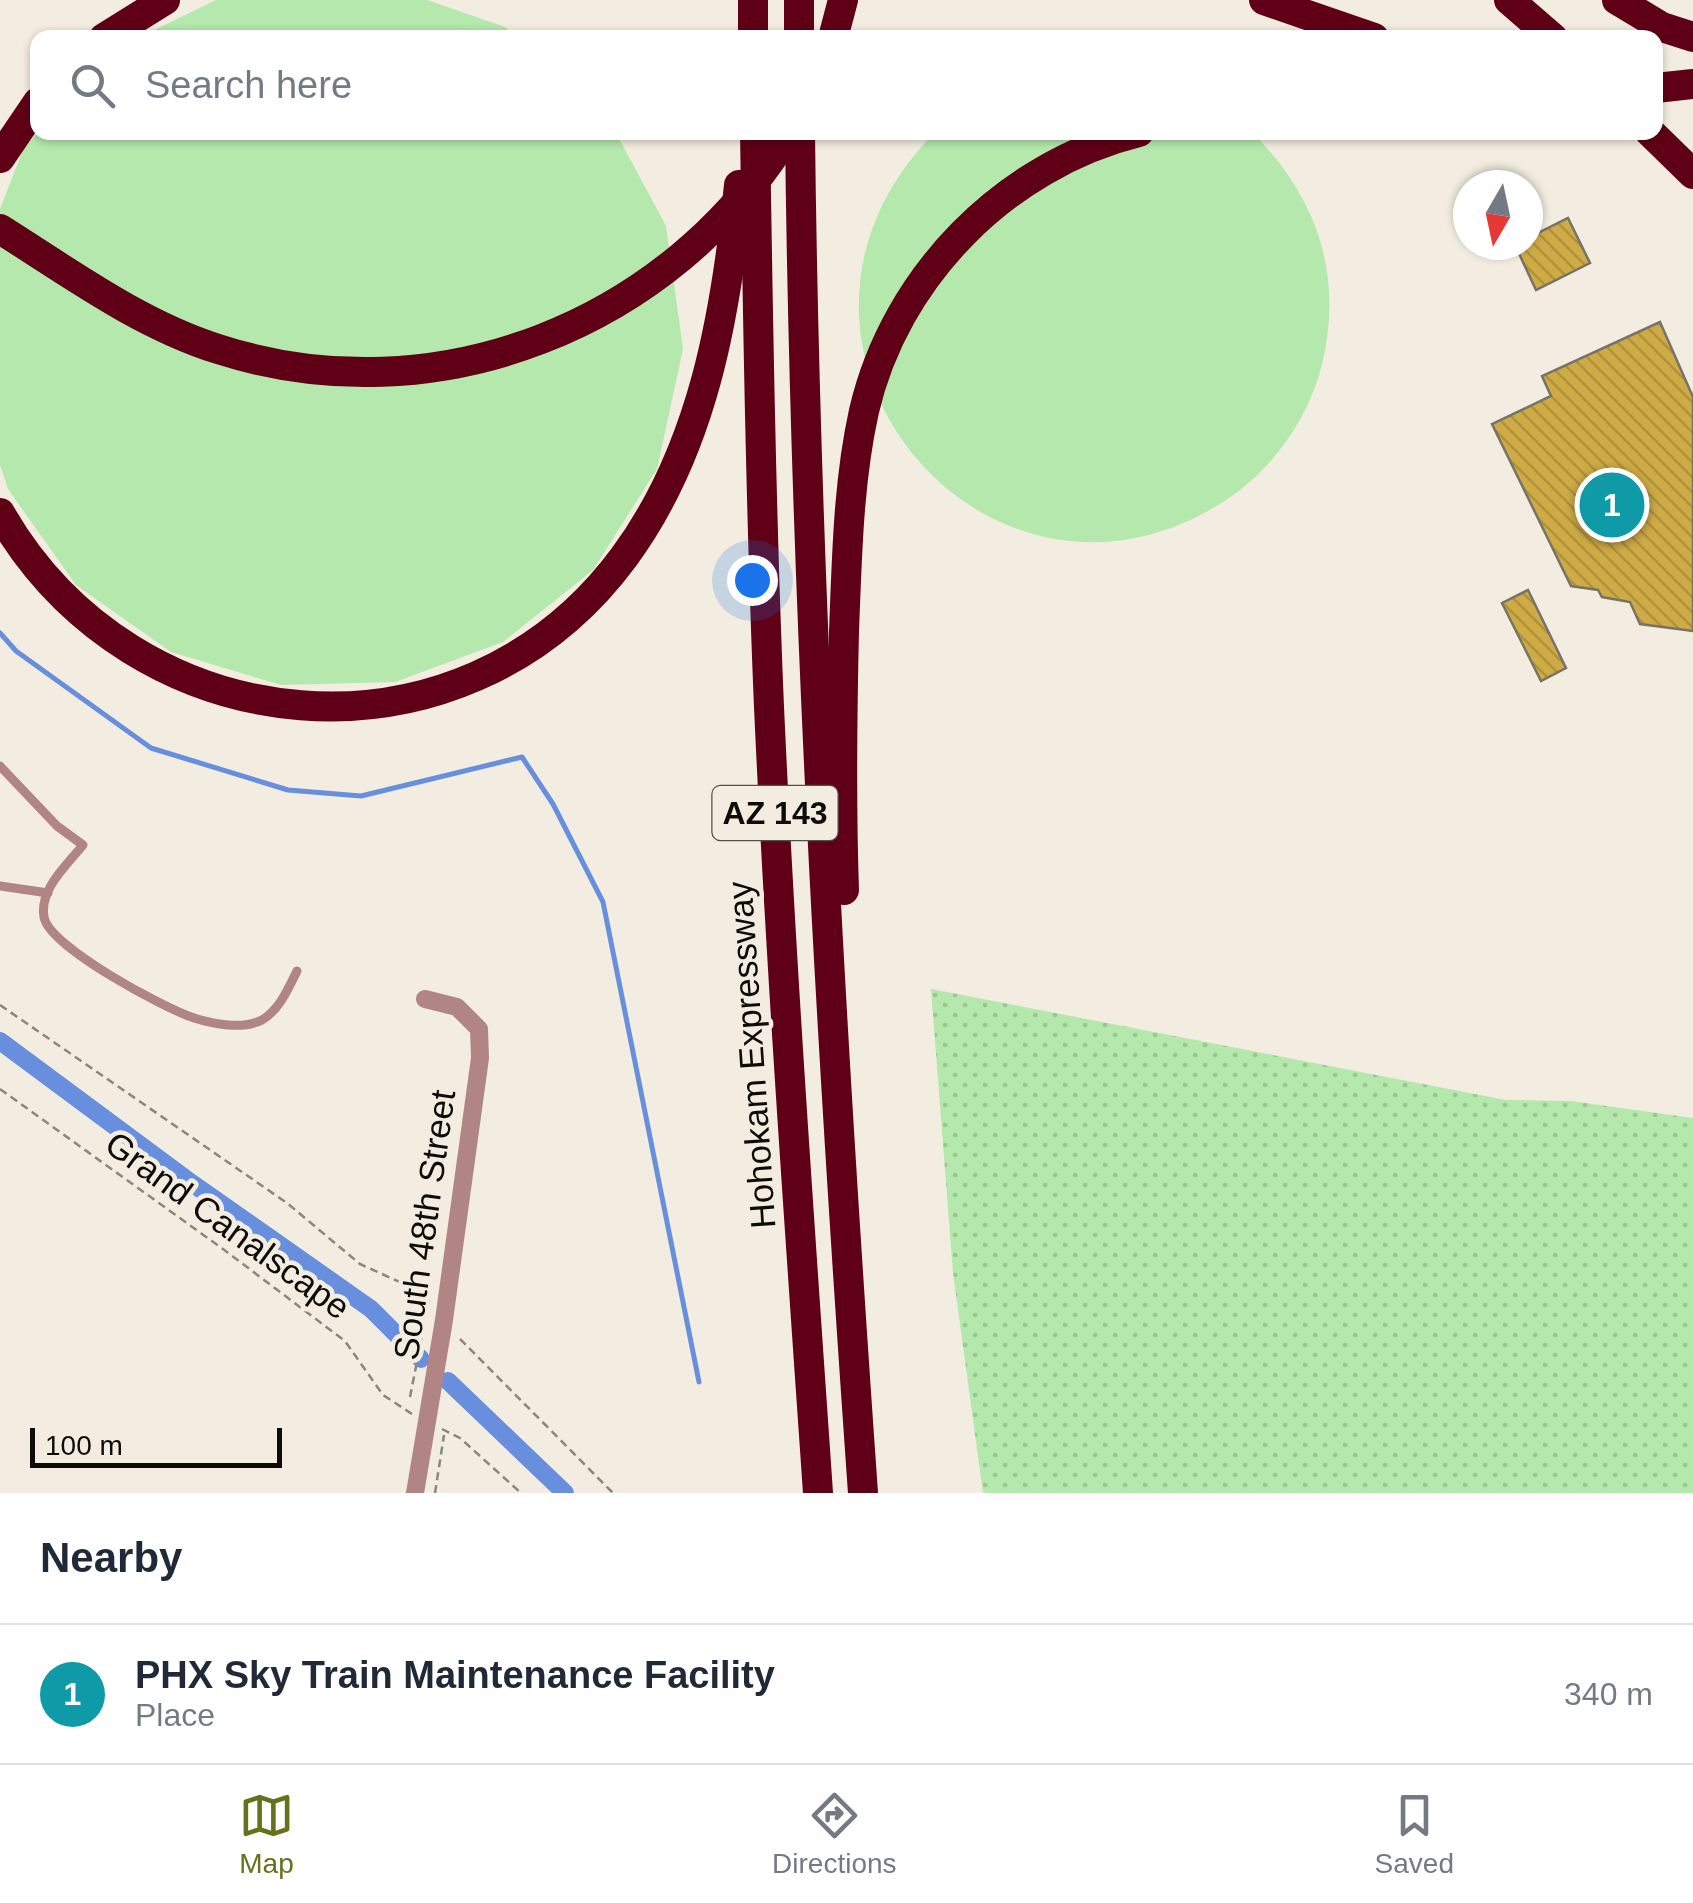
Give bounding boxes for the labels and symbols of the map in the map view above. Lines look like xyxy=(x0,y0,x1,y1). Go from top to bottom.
north arrow xyxy=(1453,170,1543,260)
pin: 1 xyxy=(1580,468,1644,542)
your location xyxy=(727,555,778,606)
road number: AZ 143 xyxy=(712,786,838,840)
street label: Hohokam Expressway xyxy=(719,879,783,1230)
street label: South 48th Street xyxy=(386,1087,462,1363)
street label: Grand Canalscape xyxy=(98,1123,358,1327)
scale bar xyxy=(30,1423,282,1468)

